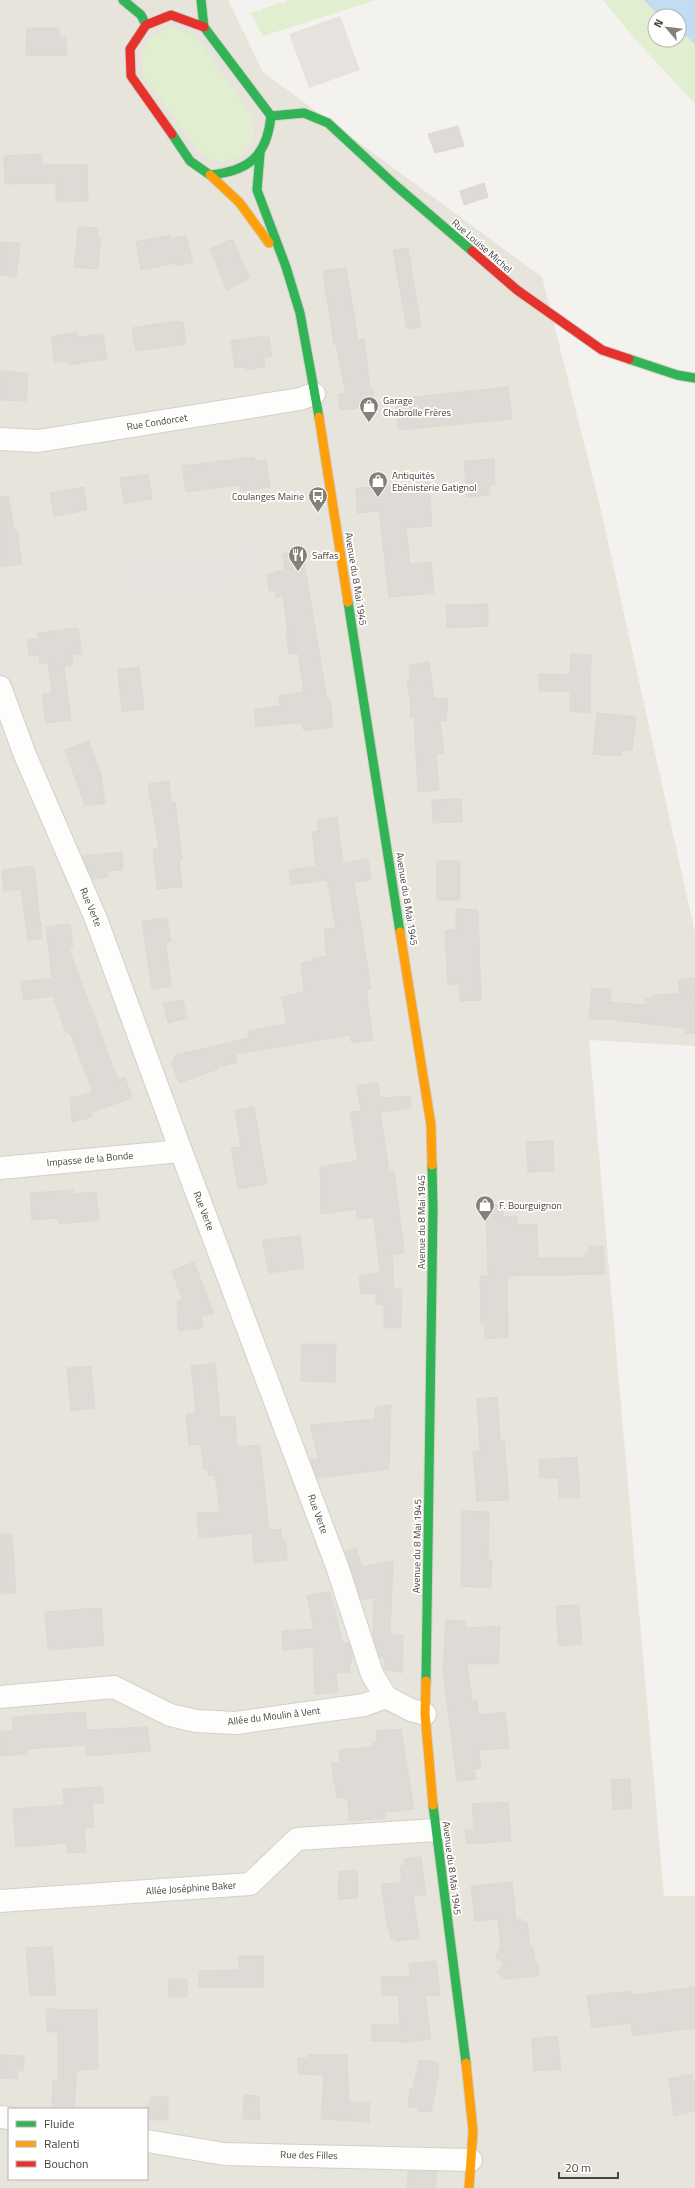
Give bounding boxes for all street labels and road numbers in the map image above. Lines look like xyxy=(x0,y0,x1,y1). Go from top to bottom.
street label: Rue Louise Michel xyxy=(448,215,516,277)
street label: Rue Condorcet xyxy=(125,410,189,434)
street label: Avenue du 8 Mai 1945 xyxy=(341,531,371,627)
street label: Avenue du 8 Mai 1945 xyxy=(392,851,422,947)
street label: Rue Verte xyxy=(76,885,106,929)
street label: Impasse de la Bonde xyxy=(46,1148,134,1170)
street label: Avenue du 8 Mai 1945 xyxy=(414,1174,429,1269)
street label: Rue Verte xyxy=(190,1189,218,1233)
street label: Rue Verte xyxy=(304,1492,332,1536)
street label: Avenue du 8 Mai 1945 xyxy=(409,1498,425,1593)
street label: Allée du Moulin à Vent xyxy=(227,1703,322,1729)
street label: Avenue du 8 Mai 1945 xyxy=(439,1820,465,1916)
street label: Allée Joséphine Baker xyxy=(145,1877,237,1899)
street label: Rue des Filles xyxy=(280,2147,338,2163)

